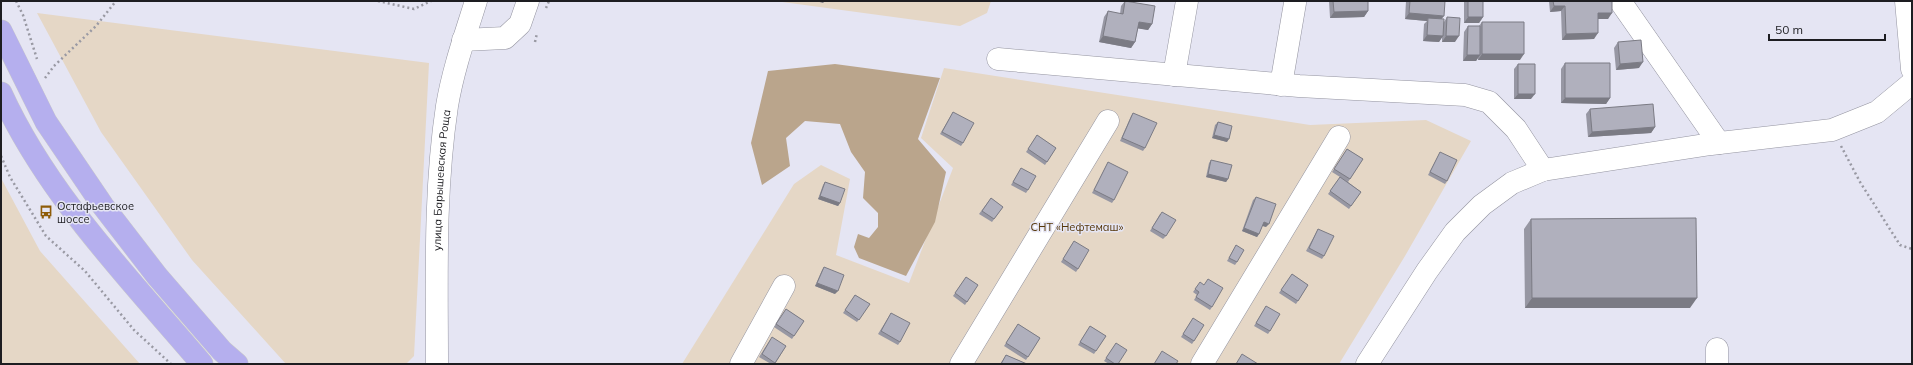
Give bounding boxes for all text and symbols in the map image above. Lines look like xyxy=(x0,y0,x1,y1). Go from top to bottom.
scale bar xyxy=(1769,16,1885,42)
text: 50 m xyxy=(1775,22,1803,37)
street label: улица Барышевская Роща xyxy=(430,109,453,251)
place label: Остафьевское шоссе xyxy=(57,199,134,226)
bus stop icon: Остафьевское шоссе xyxy=(38,204,54,220)
park label: СНТ «Нефтемаш» xyxy=(1031,220,1124,234)

